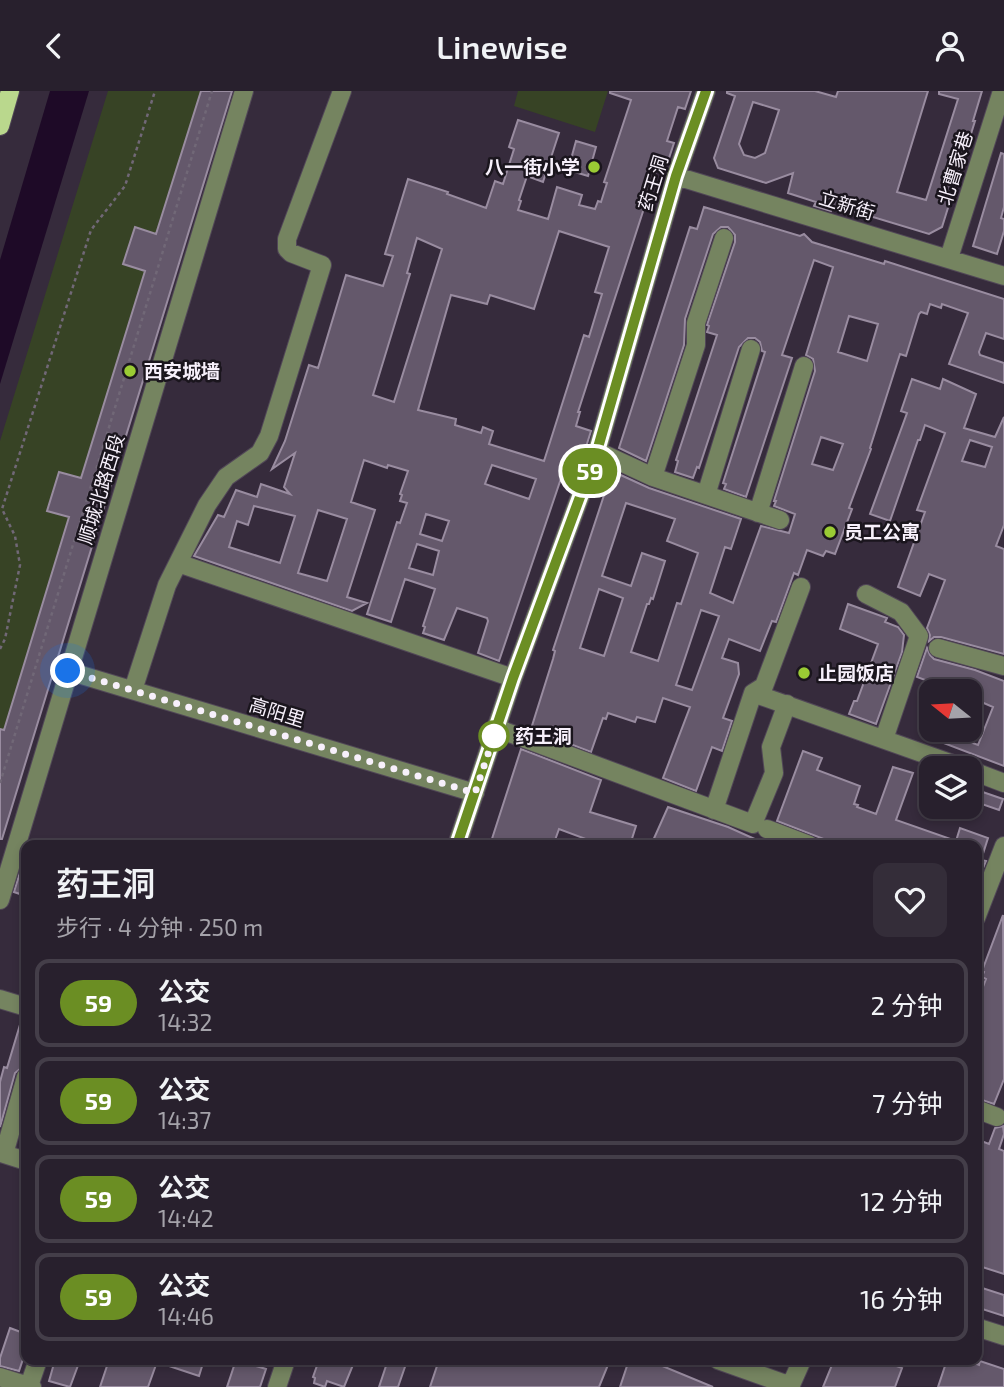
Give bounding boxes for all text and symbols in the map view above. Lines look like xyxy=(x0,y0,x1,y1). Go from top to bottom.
icon: back xyxy=(35,27,73,65)
text: Linewise xyxy=(436,27,568,65)
icon: person xyxy=(931,27,969,65)
street label: 北曹家巷 xyxy=(932,128,977,208)
street label: 药王洞 xyxy=(633,152,672,213)
place label: 八一街小学 xyxy=(485,155,580,178)
marker: 八一街小学 xyxy=(586,159,602,175)
street label: 立新街 xyxy=(817,185,878,224)
place label: 西安城墙 xyxy=(144,359,220,382)
marker: 西安城墙 xyxy=(122,363,138,379)
street label: 顺城北路西段 xyxy=(73,431,128,547)
line badge: 59 xyxy=(558,448,622,494)
text: 59 xyxy=(576,456,604,485)
place label: 员工公寓 xyxy=(844,520,920,543)
marker: 员工公寓 xyxy=(822,524,838,540)
your location xyxy=(50,653,85,688)
place label: 止园饭店 xyxy=(818,661,894,684)
marker: 止园饭店 xyxy=(796,665,812,681)
north arrow xyxy=(919,679,982,742)
map controls xyxy=(919,679,982,819)
street label: 高阳里 xyxy=(247,692,308,731)
marker: 药王洞 xyxy=(479,721,509,751)
place label: 药王洞 xyxy=(515,724,572,747)
button: layers xyxy=(919,756,982,819)
text: 药王洞 xyxy=(56,863,155,903)
button: heart xyxy=(873,863,947,937)
text: 步行 · 4 分钟 · 250 m xyxy=(56,913,263,941)
text: 公交 xyxy=(158,975,210,1006)
text: 59 xyxy=(85,988,112,1017)
text: 2 分钟 xyxy=(871,989,943,1020)
text: 14:32 xyxy=(158,1008,212,1036)
text: 公交 xyxy=(158,1073,210,1104)
text: 59 xyxy=(85,1086,112,1115)
text: 7 分钟 xyxy=(872,1087,943,1118)
text: 14:37 xyxy=(158,1106,211,1134)
text: 公交 xyxy=(158,1171,210,1202)
text: 59 xyxy=(85,1184,112,1213)
text: 12 分钟 xyxy=(860,1185,943,1216)
text: 14:42 xyxy=(158,1204,214,1232)
text: 公交 xyxy=(158,1269,210,1300)
text: 59 xyxy=(85,1282,112,1311)
text: 16 分钟 xyxy=(860,1283,943,1314)
text: 14:46 xyxy=(158,1302,214,1330)

